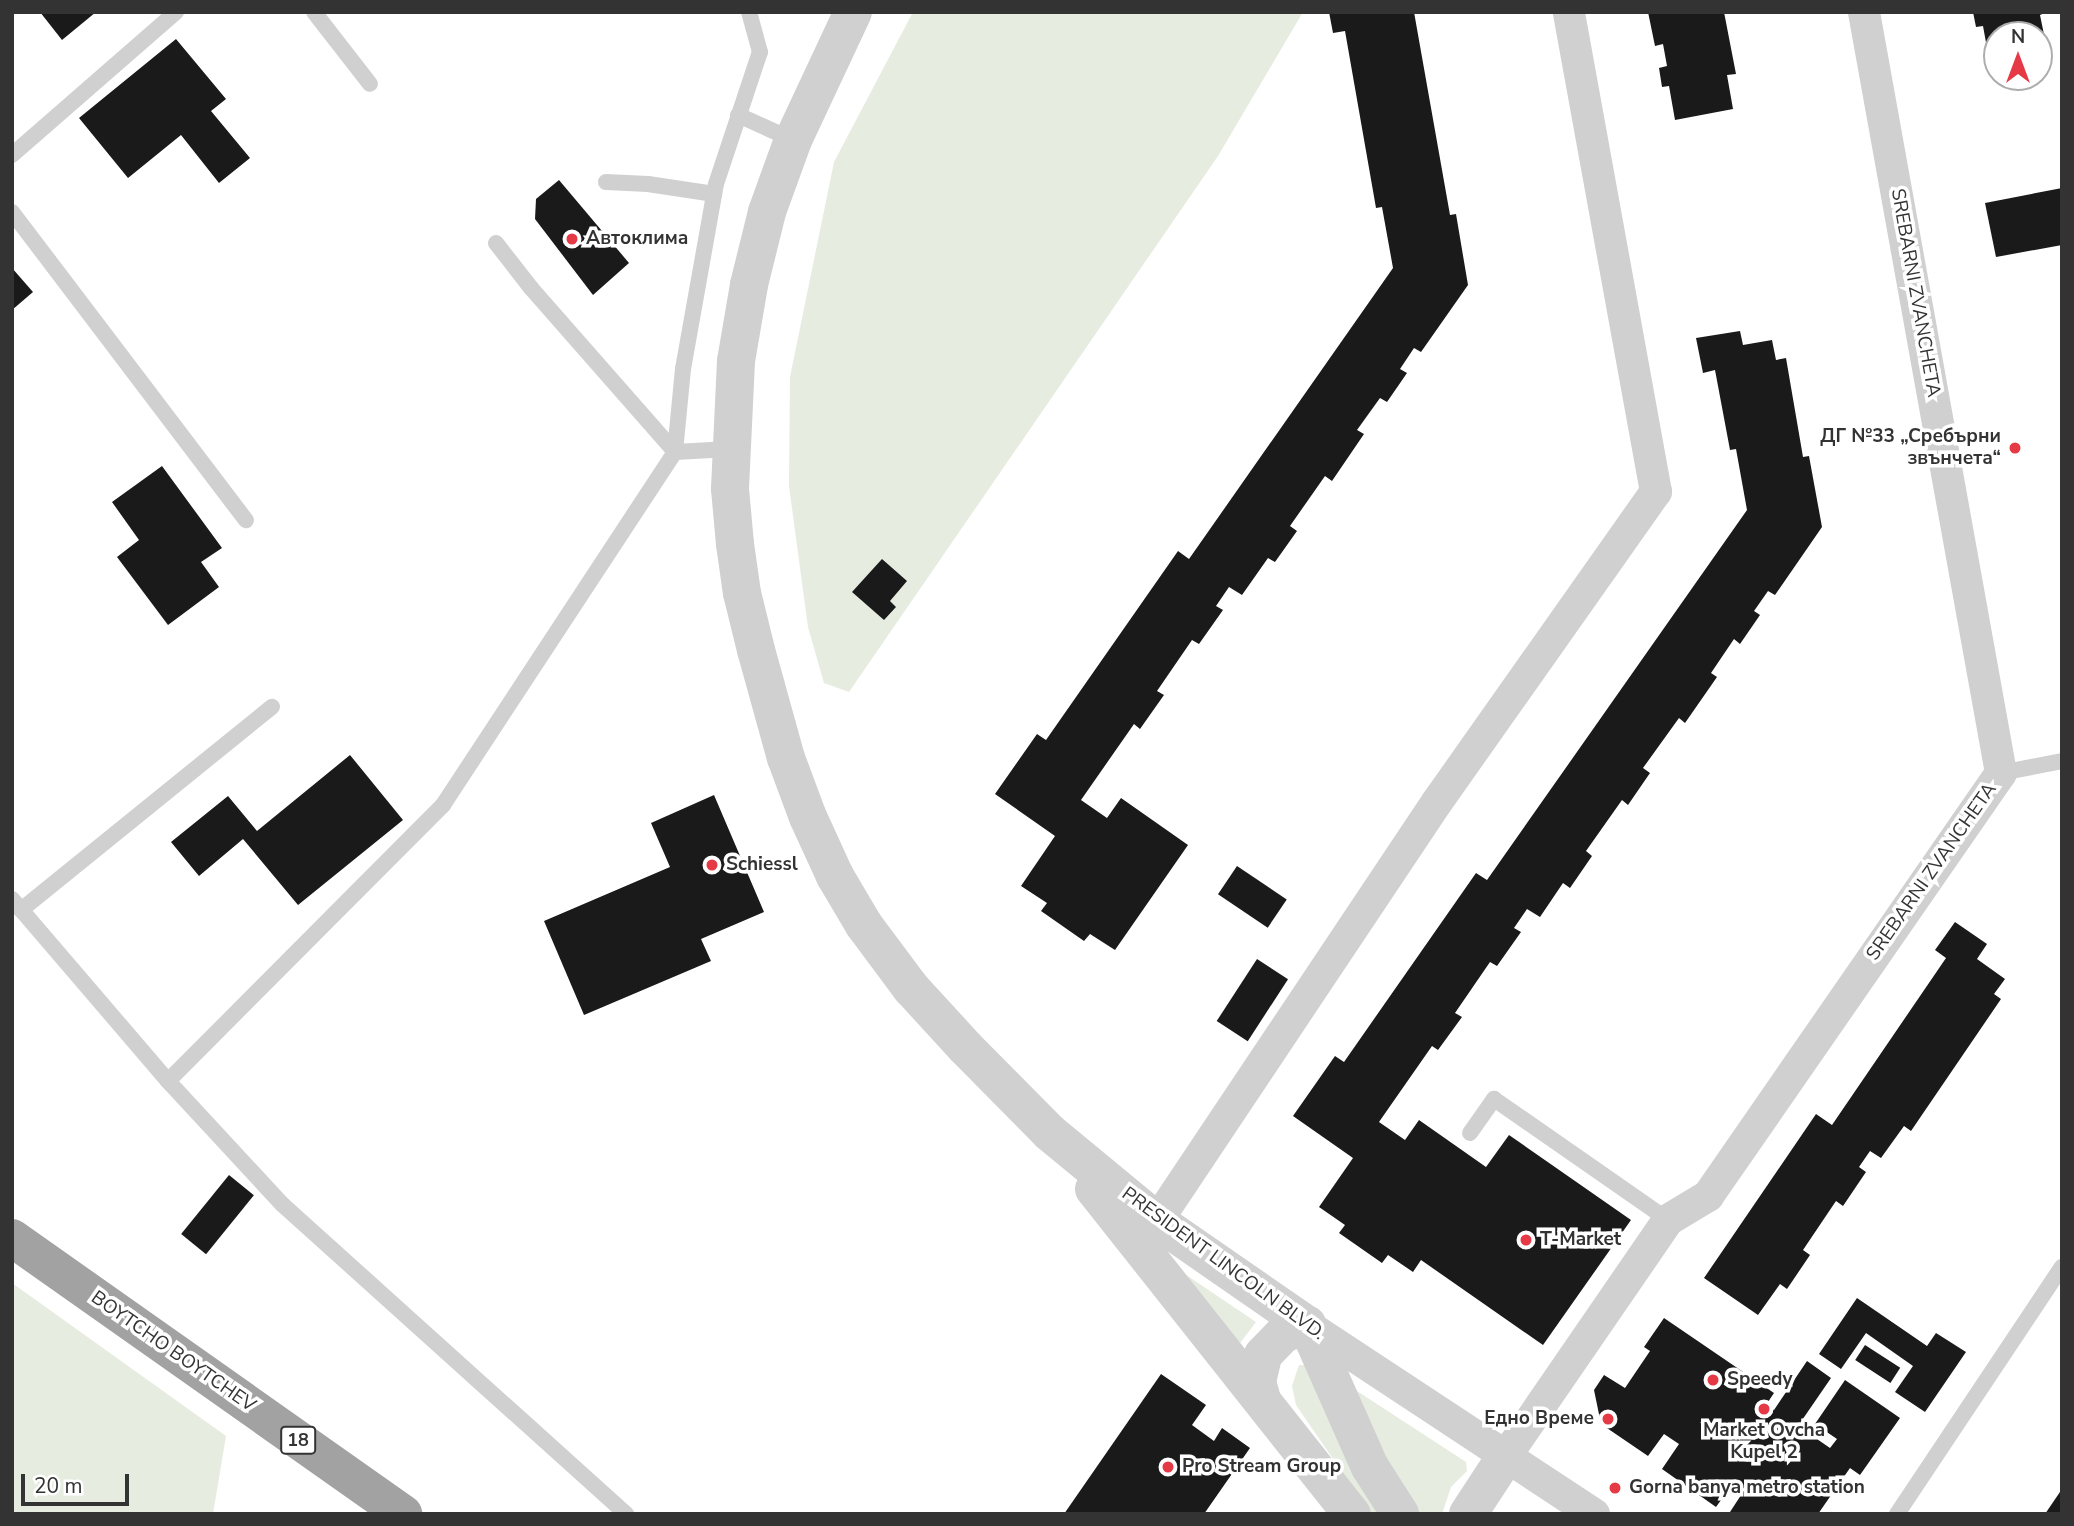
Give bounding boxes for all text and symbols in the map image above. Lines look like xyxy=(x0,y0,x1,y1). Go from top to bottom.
north arrow xyxy=(1983,21,2053,91)
text: N xyxy=(2011,24,2025,50)
street label: SREBARNI ZVANCHETA xyxy=(1885,187,1945,399)
place label: Автоклима xyxy=(586,228,688,250)
marker: Автоклима xyxy=(564,231,580,247)
place label: ДГ №33 „Сребърни звънчета“ xyxy=(1820,426,2001,470)
marker: ДГ №33 „Сребърни звънчета“ xyxy=(2007,440,2023,456)
street label: SREBARNI ZVANCHETA xyxy=(1862,779,2002,965)
place label: Schiessl xyxy=(726,854,798,876)
marker: Schiessl xyxy=(704,857,720,873)
street label: PRESIDENT LINCOLN BLVD. xyxy=(1117,1183,1329,1345)
place label: T-Market xyxy=(1540,1229,1621,1251)
marker: T-Market xyxy=(1518,1232,1534,1248)
street label: BOYTCHO BOYTCHEV xyxy=(86,1287,260,1417)
place label: Speedy xyxy=(1727,1369,1792,1391)
marker: Speedy xyxy=(1705,1372,1721,1388)
marker: Market Ovcha Kupel 2 xyxy=(1756,1401,1772,1417)
place label: Едно Време xyxy=(1484,1408,1594,1430)
marker: Едно Време xyxy=(1600,1411,1616,1427)
place label: Market Ovcha Kupel 2 xyxy=(1703,1420,1825,1464)
road number: 18 xyxy=(279,1426,317,1455)
place label: Pro Stream Group xyxy=(1182,1456,1341,1478)
marker: Pro Stream Group xyxy=(1160,1459,1176,1475)
scale bar xyxy=(24,1460,133,1504)
text: 20 m xyxy=(34,1472,83,1500)
place label: Gorna banya metro station xyxy=(1629,1477,1865,1499)
marker: Gorna banya metro station xyxy=(1607,1480,1623,1496)

